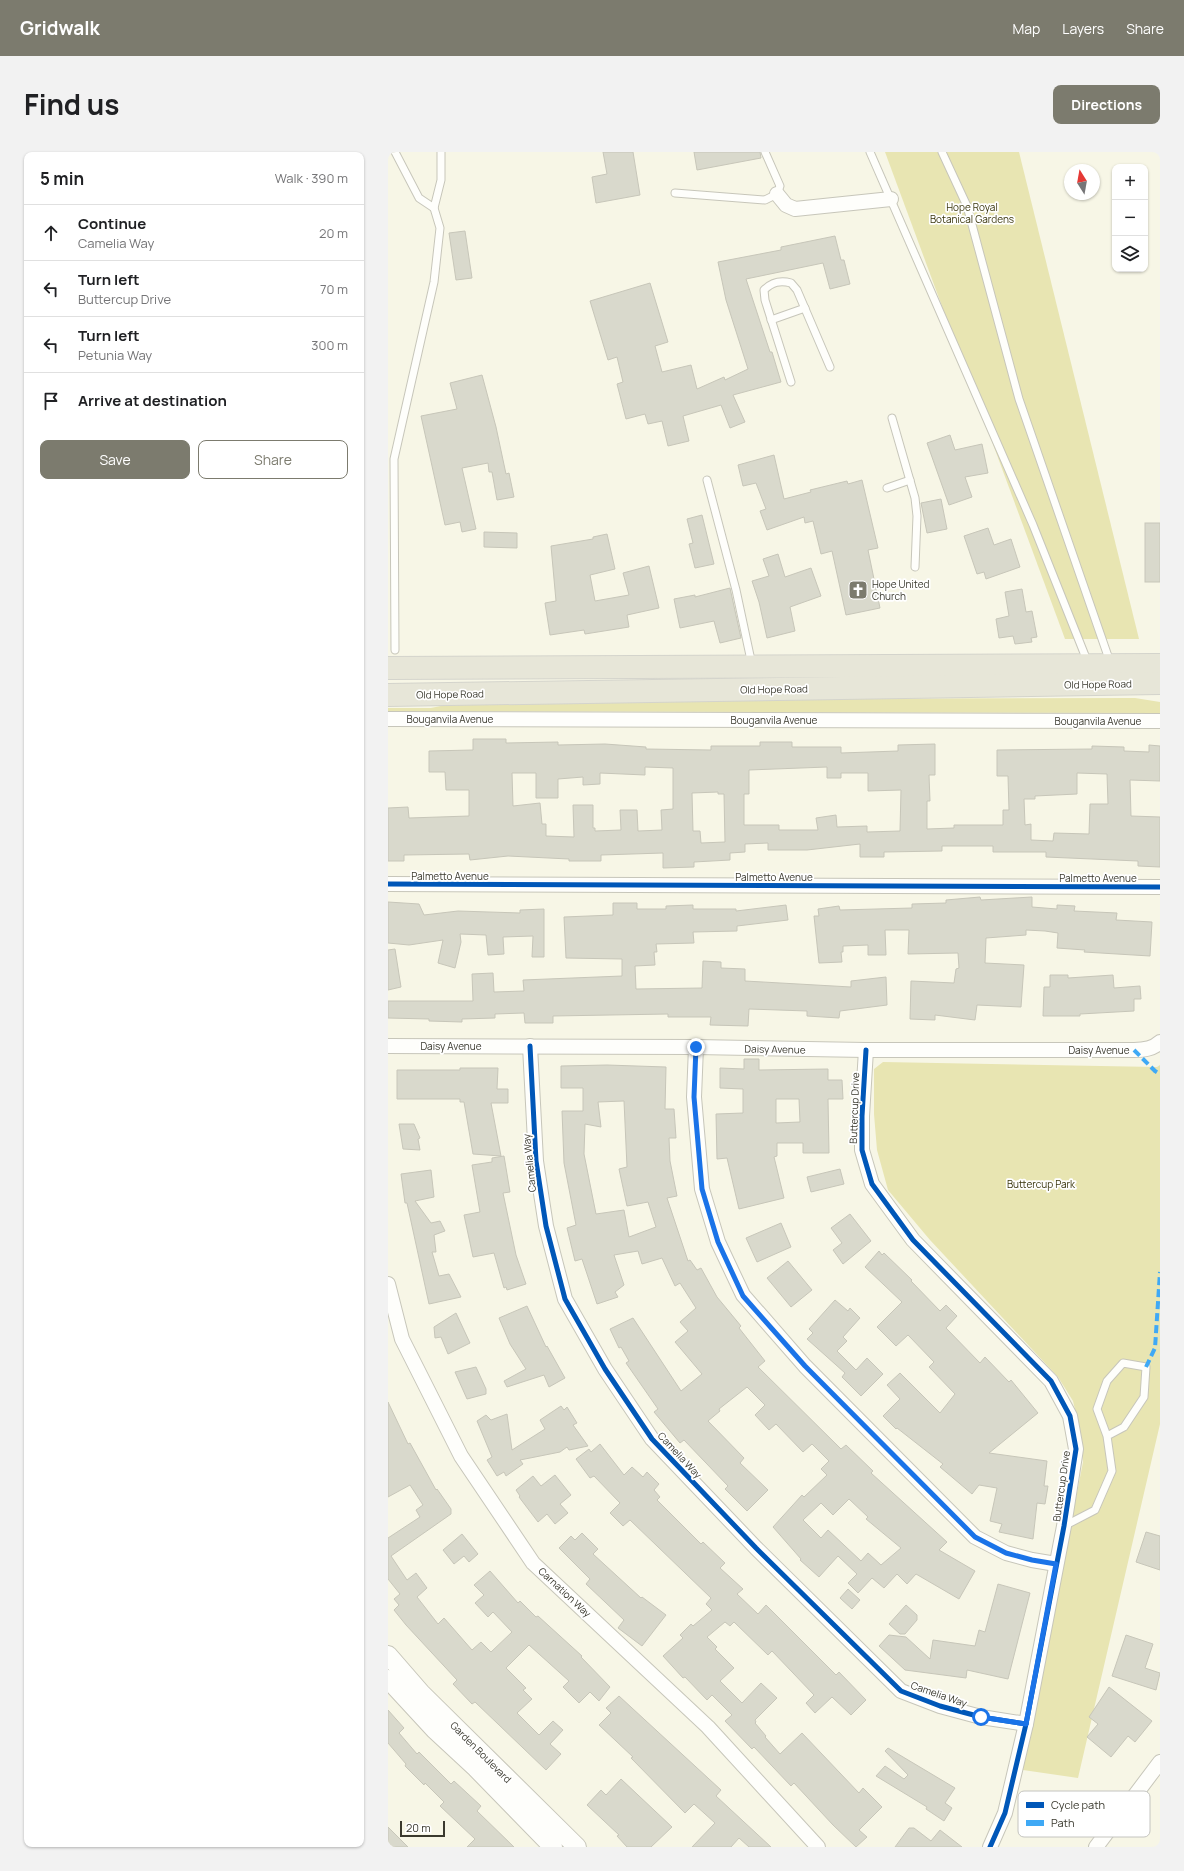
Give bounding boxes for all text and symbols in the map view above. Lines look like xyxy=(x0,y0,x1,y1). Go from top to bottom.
text: Gridwalk xyxy=(20,15,100,41)
text: Map xyxy=(1012,19,1040,38)
text: Layers xyxy=(1062,19,1104,38)
text: Share xyxy=(1126,19,1164,38)
text: Find us xyxy=(24,85,119,123)
button: Directions xyxy=(1053,85,1160,124)
north arrow xyxy=(1064,164,1100,200)
map controls xyxy=(1112,164,1148,272)
button: + xyxy=(1112,164,1148,200)
text: 5 min xyxy=(40,167,84,190)
text: Walk · 390 m xyxy=(275,169,348,187)
park label: Hope Royal Botanical Gardens xyxy=(930,200,1014,226)
button: − xyxy=(1112,200,1148,236)
text: Continue xyxy=(78,213,146,234)
icon: ahead xyxy=(40,222,62,244)
text: 20 m xyxy=(319,224,348,242)
text: Camelia Way xyxy=(78,234,154,252)
button: layers xyxy=(1112,236,1148,272)
text: Turn left xyxy=(78,269,140,290)
icon: left xyxy=(40,278,62,300)
text: 70 m xyxy=(320,280,348,298)
text: Buttercup Drive xyxy=(78,290,171,308)
text: Turn left xyxy=(78,325,140,346)
icon: left xyxy=(40,334,62,356)
text: 300 m xyxy=(311,336,348,354)
text: Petunia Way xyxy=(78,346,152,364)
icon: arrive xyxy=(40,390,62,412)
text: Arrive at destination xyxy=(78,390,227,411)
button: Save xyxy=(40,440,190,479)
button: Share xyxy=(198,440,348,479)
place label: Hope United Church xyxy=(872,577,929,603)
church icon: Hope United Church xyxy=(847,579,869,601)
street label: Old Hope Road xyxy=(1064,676,1132,692)
street label: Old Hope Road xyxy=(740,681,808,697)
street label: Old Hope Road xyxy=(416,686,484,702)
street label: Bouganvila Avenue xyxy=(407,712,494,726)
street label: Bouganvila Avenue xyxy=(731,713,818,727)
street label: Bouganvila Avenue xyxy=(1055,714,1142,728)
street label: Palmetto Avenue xyxy=(411,869,489,883)
street label: Palmetto Avenue xyxy=(735,870,813,884)
street label: Palmetto Avenue xyxy=(1059,871,1137,885)
route end xyxy=(687,1038,705,1056)
street label: Daisy Avenue xyxy=(420,1039,482,1053)
street label: Daisy Avenue xyxy=(744,1041,806,1057)
street label: Daisy Avenue xyxy=(1068,1043,1130,1057)
street label: Buttercup Drive xyxy=(846,1072,862,1144)
street label: Camelia Way xyxy=(519,1132,539,1193)
park label: Buttercup Park xyxy=(1007,1177,1076,1191)
street label: Camelia Way xyxy=(655,1429,706,1482)
street label: Buttercup Drive xyxy=(1049,1449,1073,1522)
street label: Carnation Way xyxy=(536,1564,595,1621)
street label: Camelia Way xyxy=(909,1678,970,1710)
route start xyxy=(972,1708,990,1726)
street label: Garden Boulevard xyxy=(447,1718,515,1786)
legend xyxy=(1018,1791,1150,1837)
text: Cycle path xyxy=(1051,1797,1105,1812)
text: Path xyxy=(1051,1815,1074,1830)
scale bar xyxy=(400,1819,445,1838)
text: 20 m xyxy=(406,1820,431,1835)

